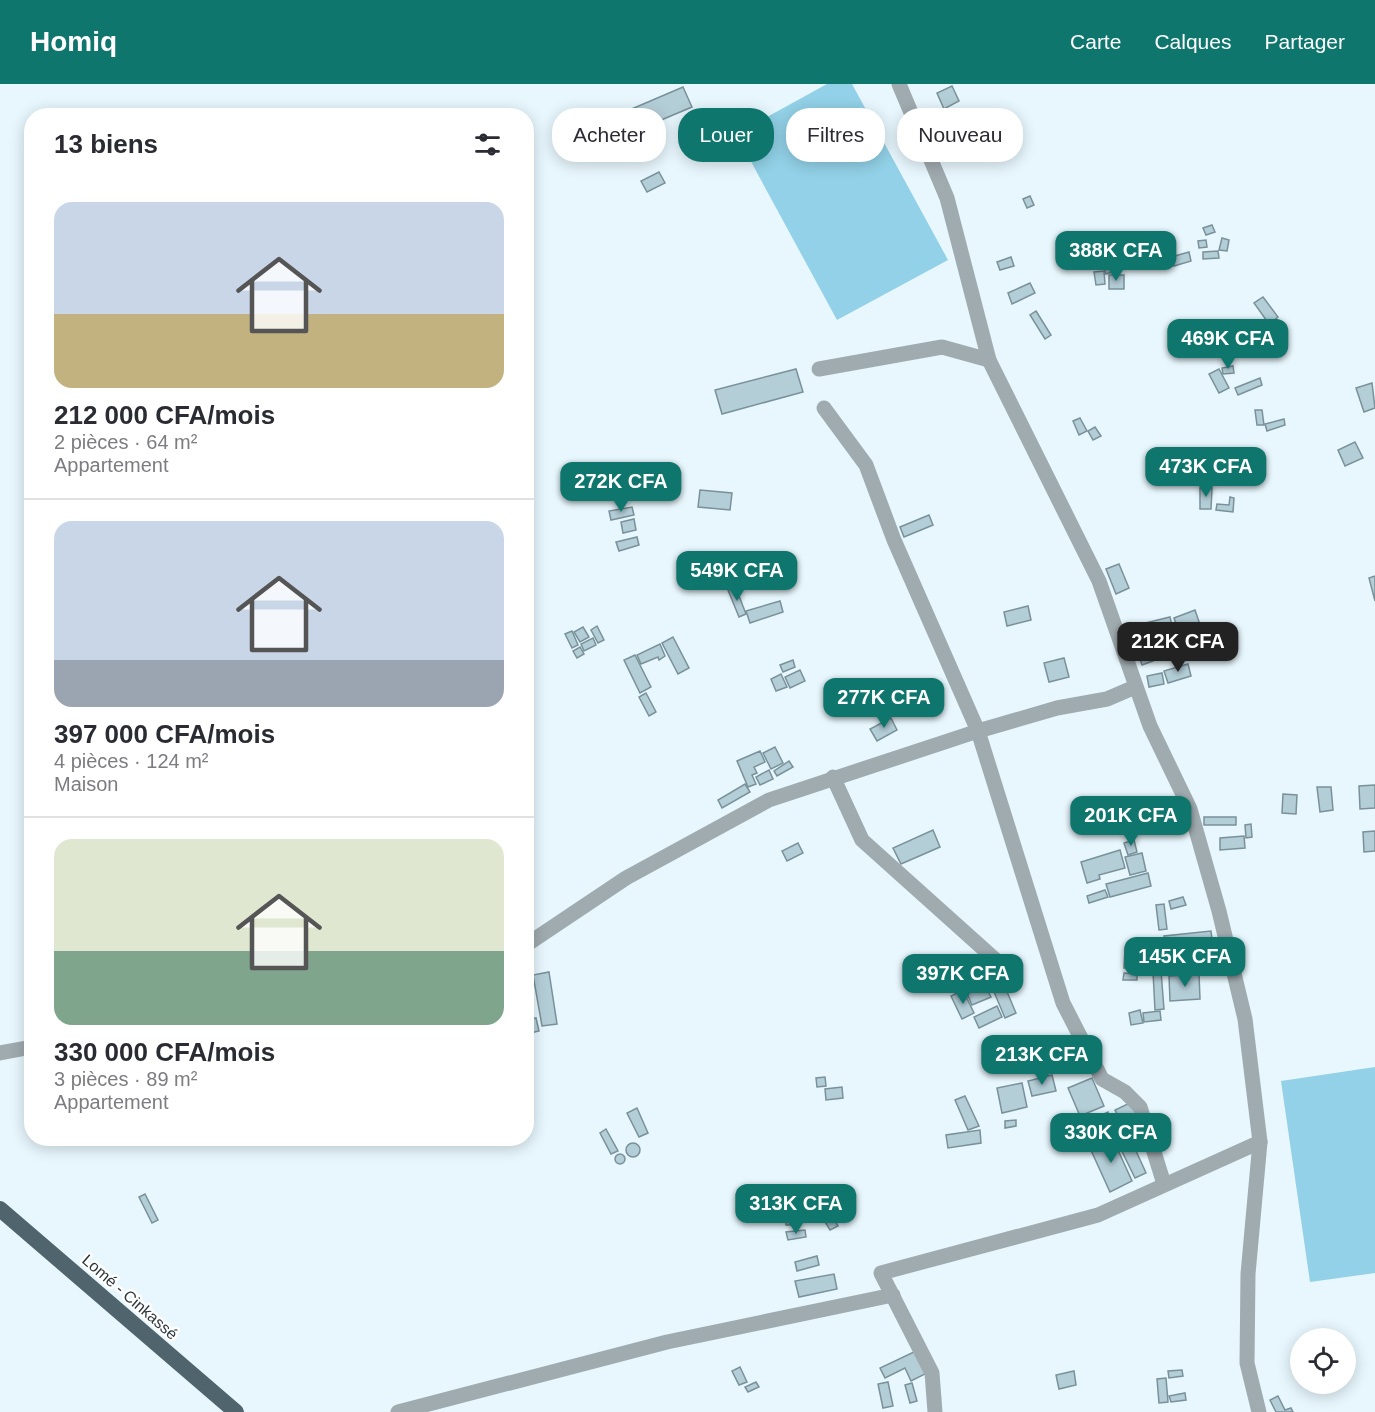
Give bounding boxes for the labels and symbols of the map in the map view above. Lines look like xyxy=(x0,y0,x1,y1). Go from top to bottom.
pin: 388K CFA xyxy=(1054,231,1178,282)
pin: 469K CFA xyxy=(1166,319,1290,370)
pin: 473K CFA xyxy=(1144,447,1268,498)
pin: 272K CFA xyxy=(559,462,683,513)
pin: 549K CFA xyxy=(675,551,799,602)
pin: 212K CFA xyxy=(1116,622,1240,673)
pin: 277K CFA xyxy=(822,678,946,729)
pin: 201K CFA xyxy=(1069,796,1193,847)
pin: 145K CFA xyxy=(1123,937,1247,988)
pin: 397K CFA xyxy=(901,954,1025,1005)
pin: 213K CFA xyxy=(980,1035,1104,1086)
pin: 330K CFA xyxy=(1049,1113,1173,1164)
pin: 313K CFA xyxy=(734,1184,858,1235)
street label: Lomé - Cinkassé xyxy=(79,1251,181,1343)

